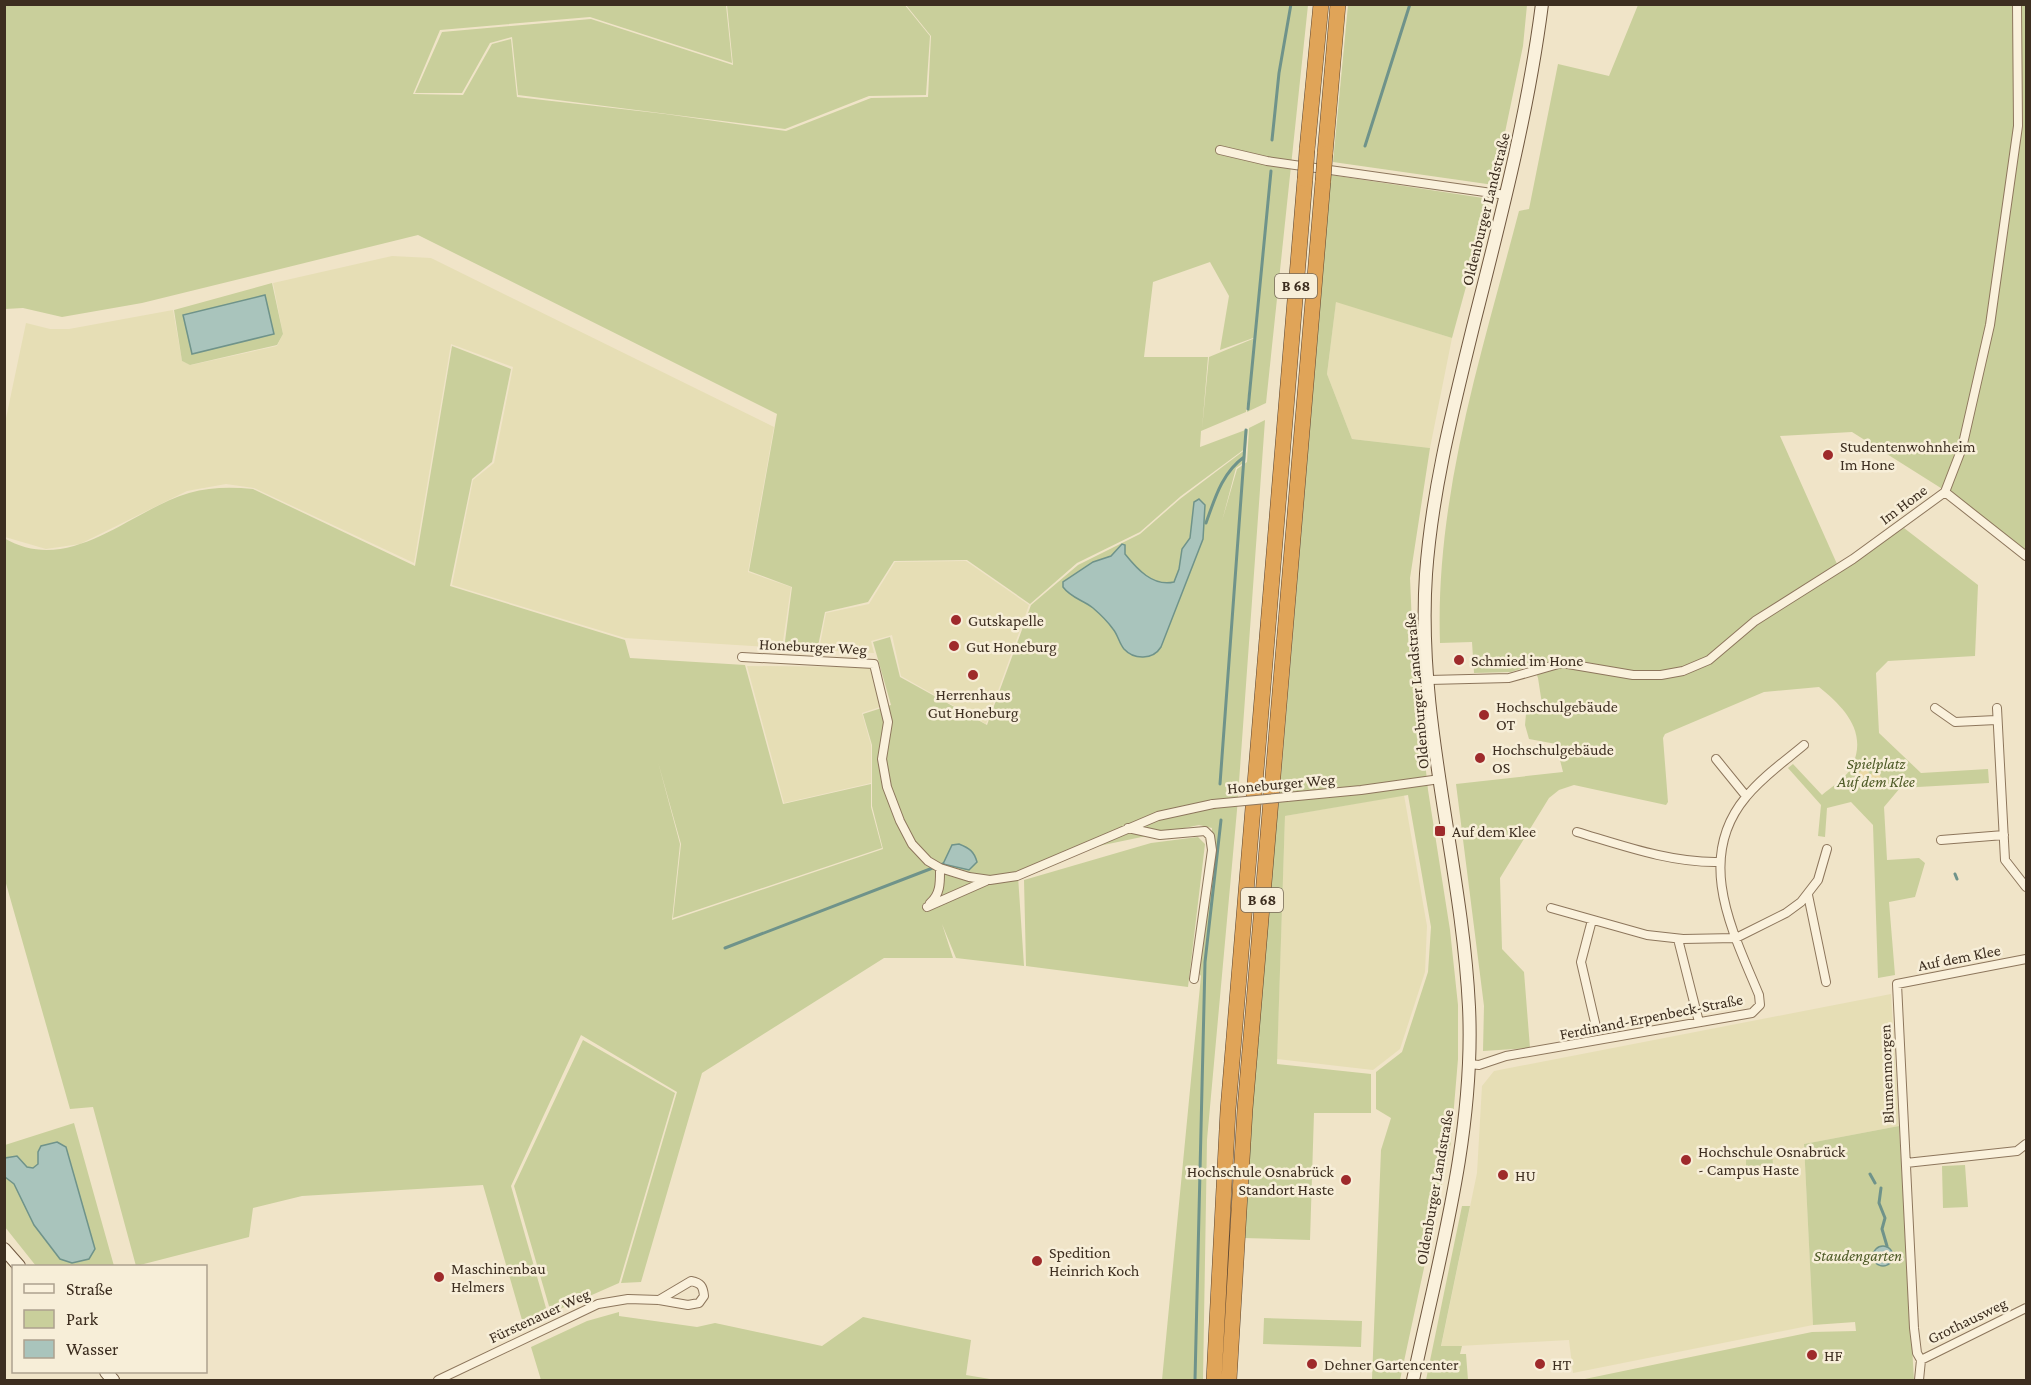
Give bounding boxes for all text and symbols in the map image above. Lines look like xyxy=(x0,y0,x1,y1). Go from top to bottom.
street label: Oldenburger Landstraße xyxy=(1458,131,1514,288)
road number: B 68 xyxy=(1275,274,1317,298)
place label: Studentenwohnheim Im Hone xyxy=(1840,438,1976,473)
marker: Studentenwohnheim Im Hone xyxy=(1821,448,1835,462)
street label: Im Hone xyxy=(1876,481,1930,528)
place label: Gutskapelle xyxy=(968,612,1044,630)
street label: Oldenburger Landstraße xyxy=(1401,612,1433,770)
marker: Gutskapelle xyxy=(949,613,963,627)
street label: Honeburger Weg xyxy=(758,635,868,659)
place label: Gut Honeburg xyxy=(966,638,1057,656)
marker: Gut Honeburg xyxy=(947,639,961,653)
place label: Schmied im Hone xyxy=(1471,652,1583,669)
marker: Schmied im Hone xyxy=(1452,653,1466,667)
marker: Herrenhaus Gut Honeburg xyxy=(966,668,980,682)
place label: Herrenhaus Gut Honeburg xyxy=(928,686,1019,722)
place label: Hochschulgebäude OT xyxy=(1496,698,1618,733)
marker: Hochschulgebäude OT xyxy=(1477,708,1491,722)
place label: Hochschulgebäude OS xyxy=(1492,741,1614,776)
marker: Hochschulgebäude OS xyxy=(1473,751,1487,765)
park label: Spielplatz Auf dem Klee xyxy=(1836,755,1915,791)
street label: Honeburger Weg xyxy=(1226,770,1336,798)
place label: Auf dem Klee xyxy=(1452,823,1536,840)
marker: Auf dem Klee xyxy=(1433,824,1447,838)
road number: B 68 xyxy=(1241,888,1283,912)
street label: Auf dem Klee xyxy=(1916,941,2002,974)
street label: Ferdinand-Erpenbeck-Straße xyxy=(1558,990,1744,1044)
street label: Blumenmorgen xyxy=(1876,1024,1898,1124)
street label: Oldenburger Landstraße xyxy=(1412,1108,1457,1266)
place label: Hochschule Osnabrück - Campus Haste xyxy=(1698,1143,1846,1179)
marker: Hochschule Osnabrück - Campus Haste xyxy=(1679,1153,1693,1167)
place label: Hochschule Osnabrück Standort Haste xyxy=(1187,1163,1334,1198)
place label: HU xyxy=(1515,1167,1536,1184)
marker: HU xyxy=(1496,1168,1510,1182)
marker: Hochschule Osnabrück Standort Haste xyxy=(1339,1173,1353,1187)
place label: Spedition Heinrich Koch xyxy=(1049,1244,1140,1279)
park label: Staudengarten xyxy=(1814,1247,1902,1265)
marker: Spedition Heinrich Koch xyxy=(1030,1254,1044,1268)
place label: Maschinenbau Helmers xyxy=(451,1260,546,1295)
legend xyxy=(12,1265,207,1373)
marker: Maschinenbau Helmers xyxy=(432,1270,446,1284)
text: Straße xyxy=(66,1279,113,1299)
street label: Fürstenauer Weg xyxy=(486,1285,593,1347)
street label: Grothausweg xyxy=(1925,1294,2010,1348)
text: Park xyxy=(66,1309,98,1329)
text: Wasser xyxy=(66,1339,119,1359)
place label: HF xyxy=(1824,1347,1843,1364)
marker: HF xyxy=(1805,1348,1819,1362)
place label: Dehner Gartencenter xyxy=(1324,1356,1459,1373)
place label: HT xyxy=(1552,1356,1572,1373)
marker: Dehner Gartencenter xyxy=(1305,1357,1319,1371)
marker: HT xyxy=(1533,1357,1547,1371)

